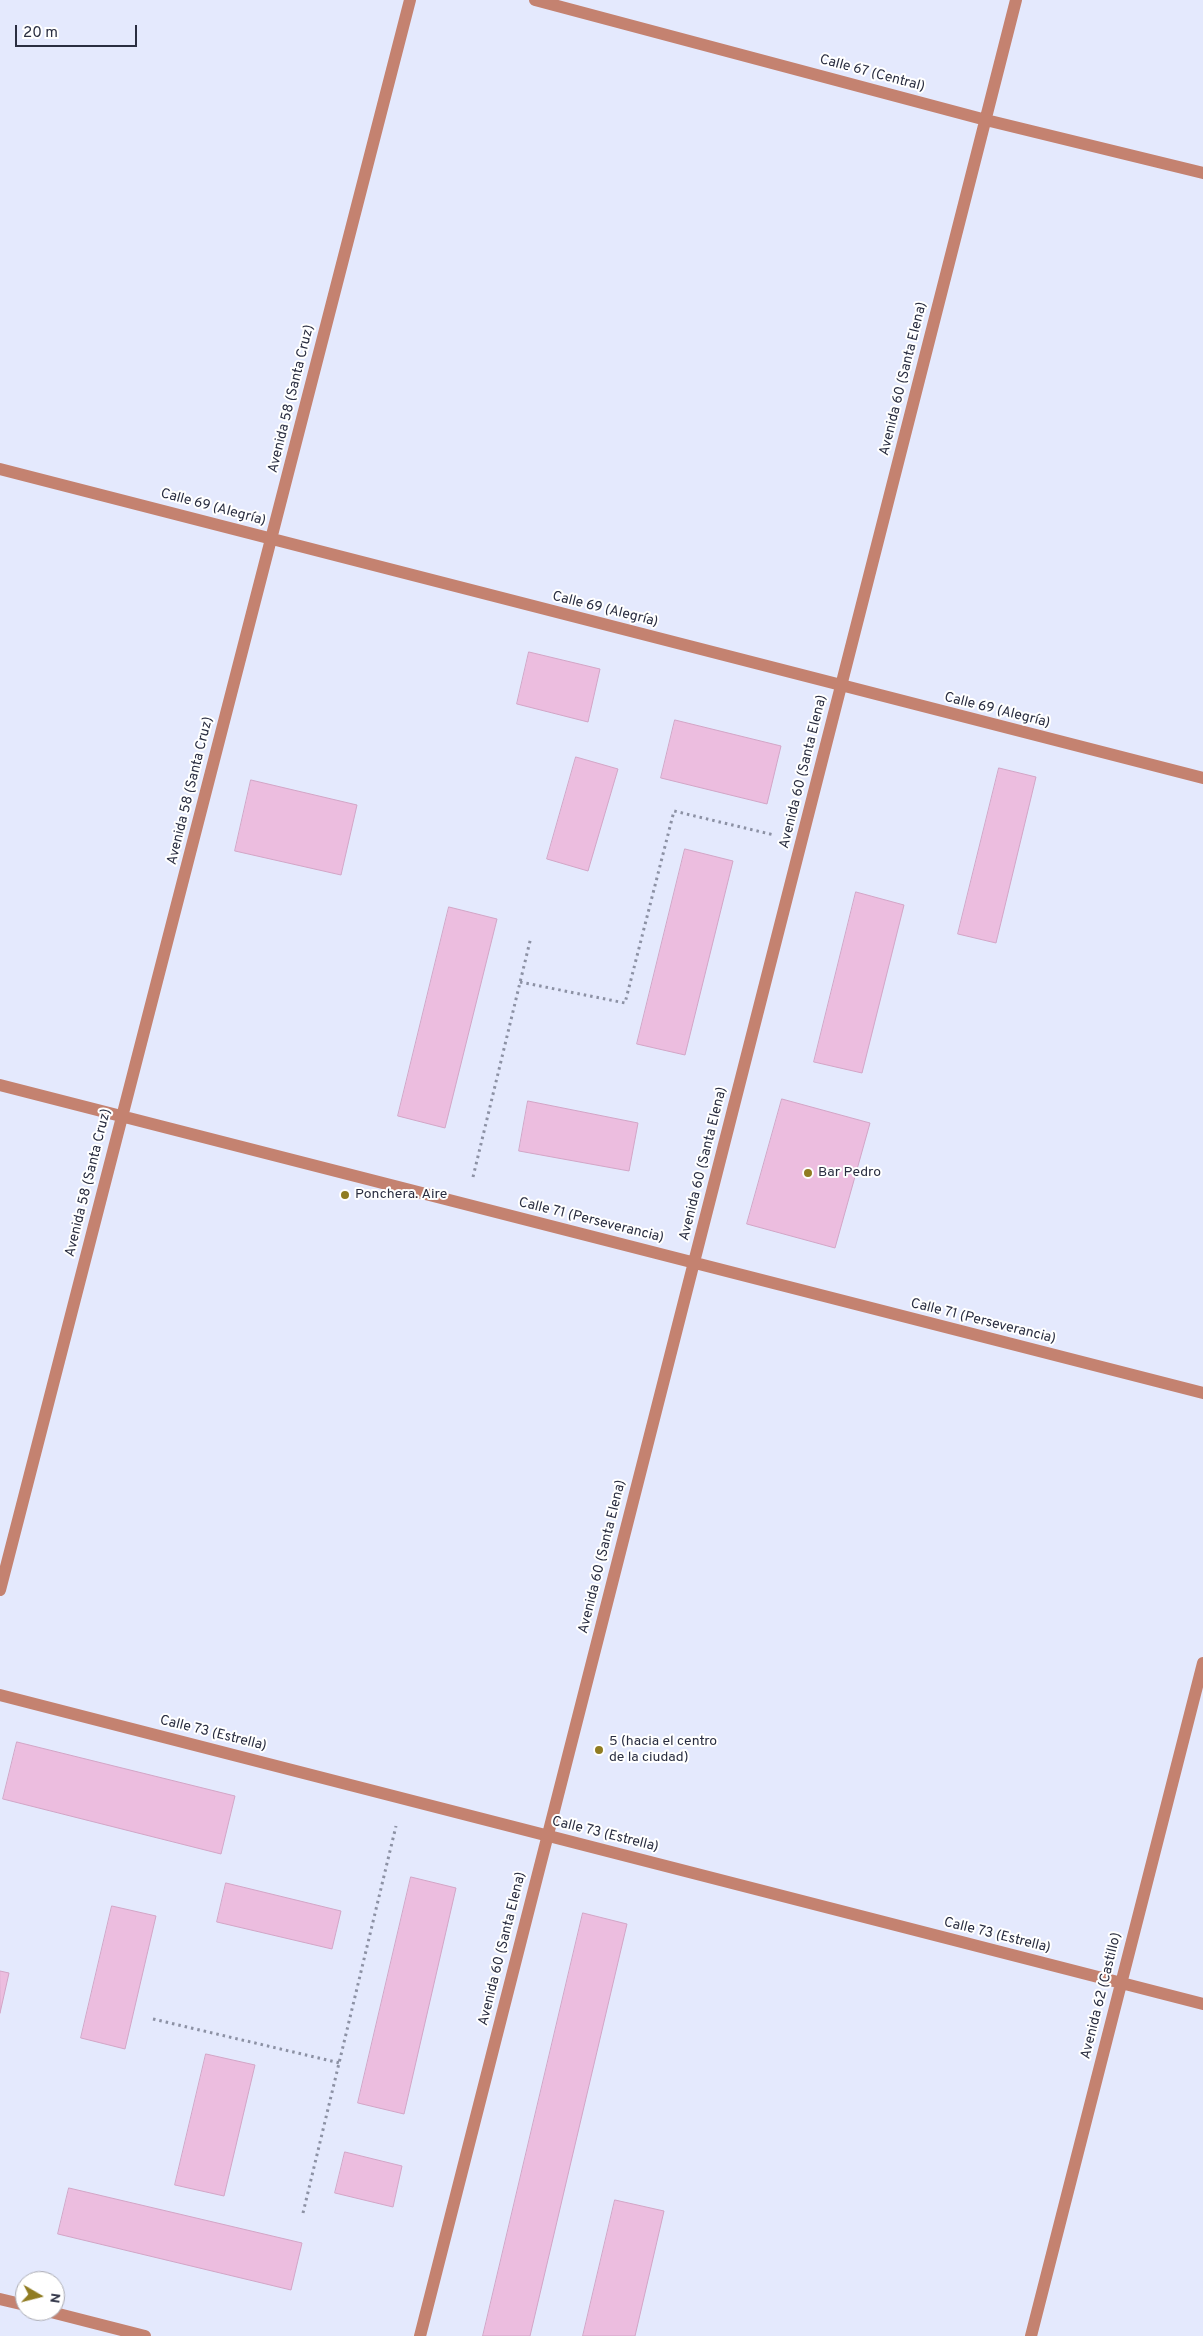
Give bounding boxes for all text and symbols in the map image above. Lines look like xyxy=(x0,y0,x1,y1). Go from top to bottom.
scale bar xyxy=(18,15,140,47)
text: 20 m xyxy=(23,24,58,43)
street label: Calle 67 (Central) xyxy=(818,52,926,96)
street label: Avenida 60 (Santa Elena) xyxy=(877,300,931,458)
street label: Avenida 58 (Santa Cruz) xyxy=(265,323,319,475)
street label: Calle 69 (Alegría) xyxy=(158,486,268,530)
street label: Calle 69 (Alegría) xyxy=(550,589,660,631)
street label: Calle 69 (Alegría) xyxy=(942,690,1052,732)
street label: Avenida 60 (Santa Elena) xyxy=(777,693,831,851)
street label: Avenida 58 (Santa Cruz) xyxy=(164,715,218,867)
street label: Avenida 60 (Santa Elena) xyxy=(677,1085,731,1243)
street label: Avenida 58 (Santa Cruz) xyxy=(62,1107,116,1259)
place label: Bar Pedro xyxy=(818,1165,881,1181)
marker: Bar Pedro xyxy=(802,1167,814,1179)
place label: Ponchera. Aire xyxy=(355,1187,447,1203)
marker: Ponchera. Aire xyxy=(339,1189,351,1201)
street label: Calle 71 (Perseverancia) xyxy=(517,1195,665,1247)
street label: Calle 71 (Perseverancia) xyxy=(909,1296,1057,1348)
street label: Avenida 60 (Santa Elena) xyxy=(576,1478,630,1636)
street label: Calle 73 (Estrella) xyxy=(158,1713,268,1755)
place label: 5 (hacia el centro de la ciudad) xyxy=(609,1734,717,1766)
marker: 5 (hacia el centro de la ciudad) xyxy=(593,1744,605,1756)
street label: Calle 73 (Estrella) xyxy=(550,1814,660,1856)
street label: Avenida 60 (Santa Elena) xyxy=(476,1870,530,2028)
street label: Calle 73 (Estrella) xyxy=(942,1915,1052,1957)
street label: Avenida 62 (Castillo) xyxy=(1078,1931,1126,2061)
north arrow xyxy=(15,2271,65,2321)
text: N xyxy=(45,2292,63,2304)

